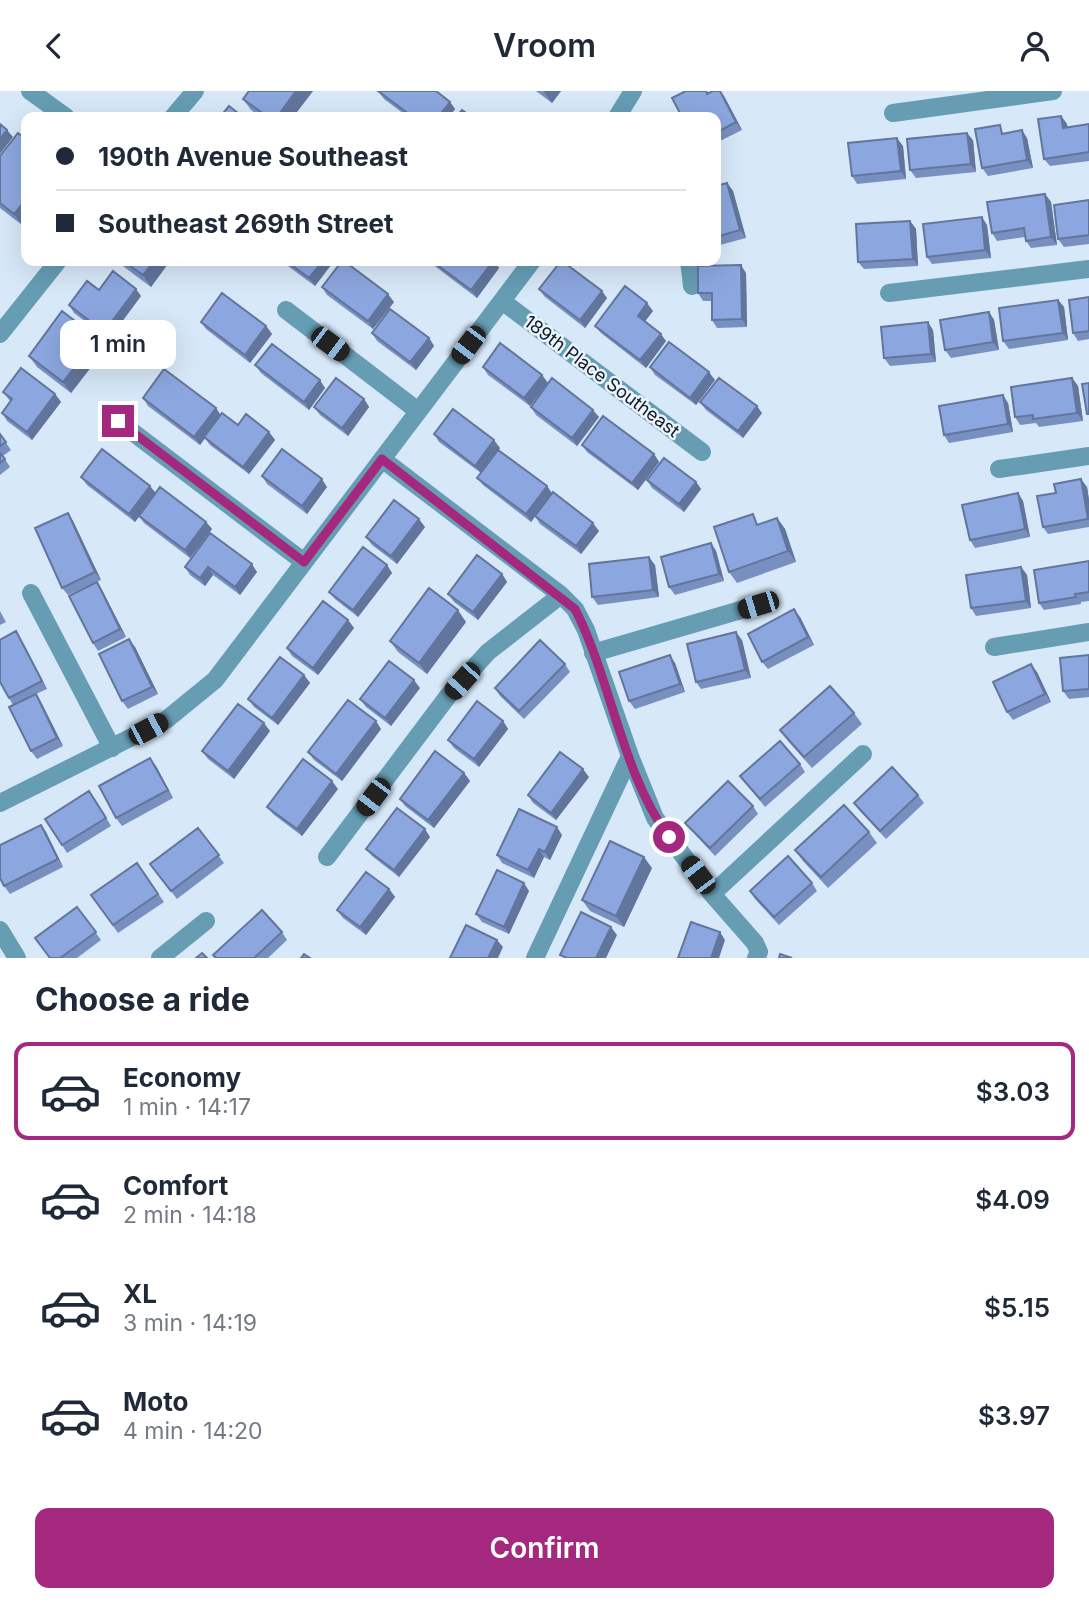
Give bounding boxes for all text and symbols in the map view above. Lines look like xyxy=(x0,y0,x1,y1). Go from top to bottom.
text: Vroom xyxy=(493,26,596,65)
icon: back xyxy=(35,27,73,65)
icon: person xyxy=(1016,27,1054,65)
text: 190th Avenue Southeast xyxy=(98,141,408,172)
text: Southeast 269th Street xyxy=(98,208,394,239)
street label: 189th Place Southeast xyxy=(520,311,684,441)
callout: 1 min xyxy=(60,320,176,369)
car xyxy=(447,322,490,368)
car xyxy=(307,323,354,365)
text: 1 min xyxy=(90,330,146,358)
route end xyxy=(102,405,134,437)
car xyxy=(735,589,782,621)
car xyxy=(441,658,484,704)
car xyxy=(125,710,172,748)
car xyxy=(352,774,395,820)
route start xyxy=(653,821,685,853)
car xyxy=(677,852,720,898)
text: Choose a ride xyxy=(35,980,250,1019)
icon: car xyxy=(39,1060,102,1123)
text: Economy xyxy=(123,1062,241,1093)
text: $3.03 xyxy=(976,1076,1050,1107)
text: 1 min · 14:17 xyxy=(123,1093,251,1121)
icon: car xyxy=(39,1168,102,1231)
text: Comfort xyxy=(123,1170,228,1201)
text: $4.09 xyxy=(975,1184,1050,1215)
text: 2 min · 14:18 xyxy=(123,1201,257,1229)
icon: car xyxy=(39,1276,102,1339)
text: XL xyxy=(123,1278,157,1309)
text: $5.15 xyxy=(984,1292,1050,1323)
text: 3 min · 14:19 xyxy=(123,1309,257,1337)
icon: car xyxy=(39,1384,102,1447)
text: Moto xyxy=(123,1386,188,1417)
text: $3.97 xyxy=(978,1400,1050,1431)
text: 4 min · 14:20 xyxy=(123,1417,263,1445)
button: Confirm xyxy=(35,1508,1054,1588)

